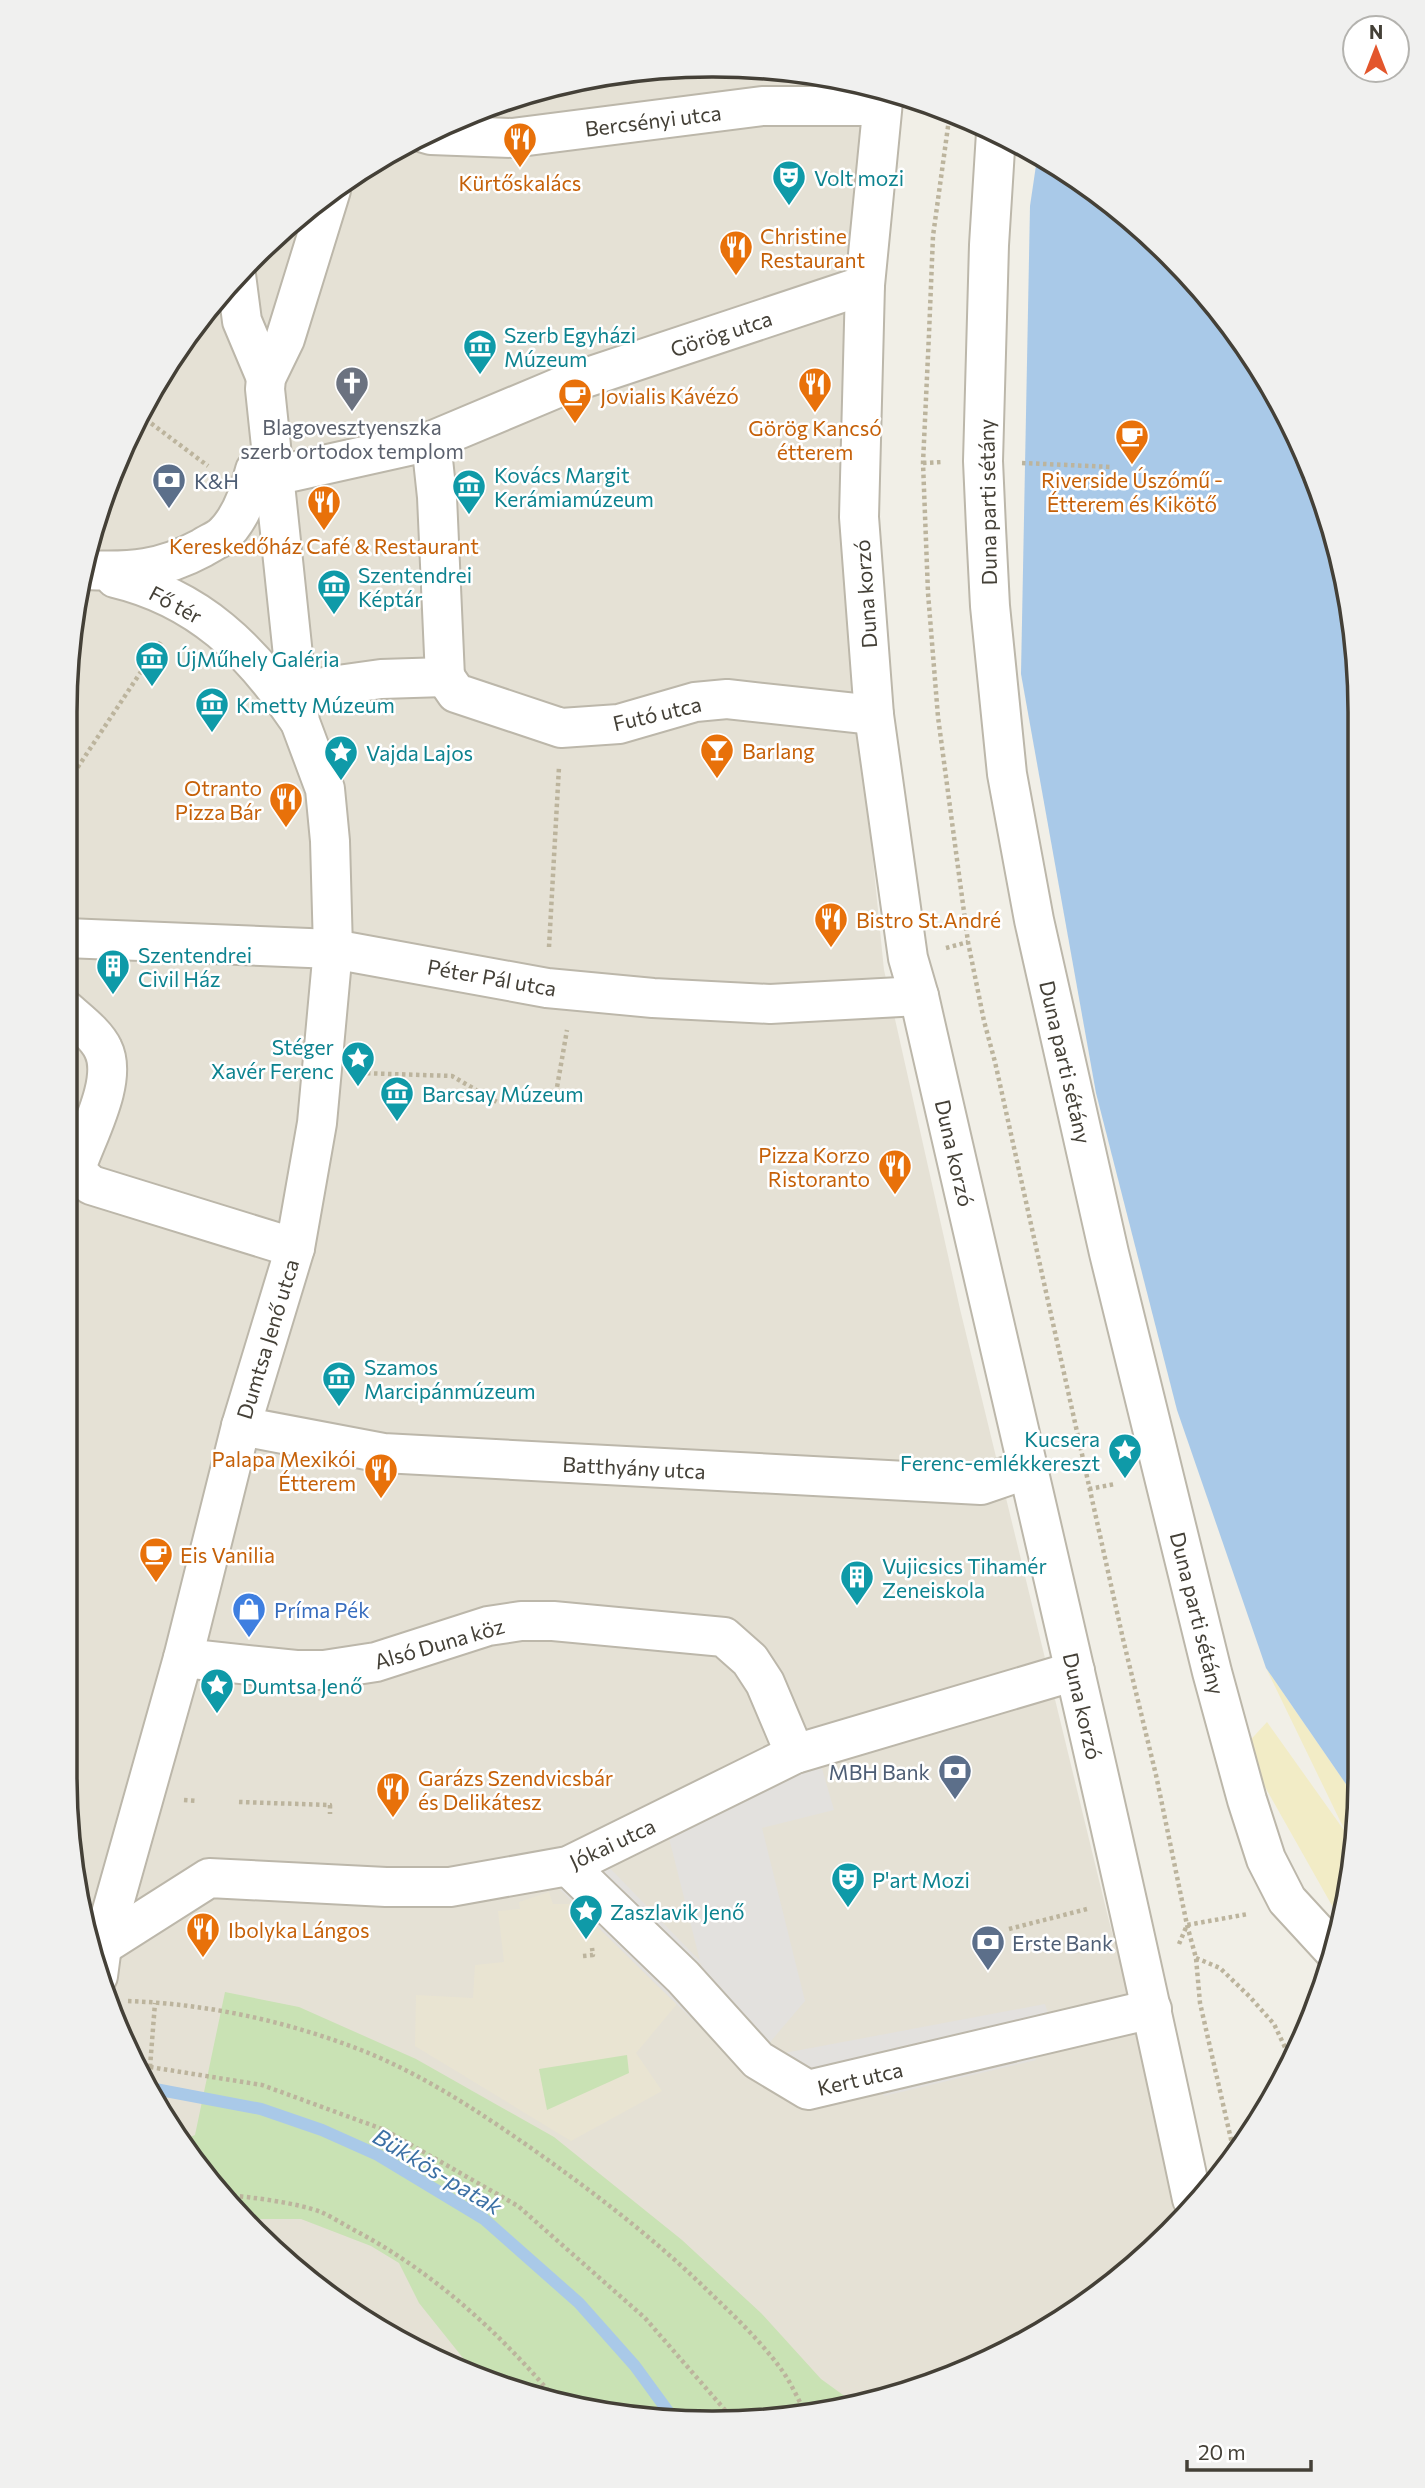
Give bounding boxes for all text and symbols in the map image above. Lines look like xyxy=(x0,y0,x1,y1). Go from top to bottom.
north arrow xyxy=(1341,14,1411,84)
text: N xyxy=(1369,20,1383,43)
street label: Bercsényi utca xyxy=(583,99,723,141)
restaurant icon: Kürtőskalács xyxy=(501,120,539,169)
theatre icon: Volt mozi xyxy=(770,158,808,207)
place label: Volt mozi xyxy=(814,165,904,190)
place label: Kürtőskalács xyxy=(459,170,581,195)
place label: Christine Restaurant xyxy=(760,223,865,272)
restaurant icon: Christine Restaurant xyxy=(717,228,755,277)
street label: Görög utca xyxy=(667,305,775,361)
place label: Szerb Egyházi Múzeum xyxy=(504,322,636,371)
museum icon: Szerb Egyházi Múzeum xyxy=(461,327,499,376)
church icon: Blagovesztyenszka szerb ortodox templom xyxy=(333,364,371,413)
restaurant icon: Görög Kancsó étterem xyxy=(796,365,834,414)
cafe icon: Jovialis Kávézó xyxy=(556,376,594,425)
place label: Jovialis Kávézó xyxy=(600,383,739,408)
place label: Blagovesztyenszka szerb ortodox templom xyxy=(240,414,464,463)
place label: Görög Kancsó étterem xyxy=(748,415,882,464)
cafe icon: Riverside Úszómű - Étterem és Kikötő xyxy=(1113,417,1151,466)
street label: Duna parti sétány xyxy=(973,418,1001,586)
bank icon: K&H xyxy=(150,461,188,510)
place label: Kovács Margit Kerámiamúzeum xyxy=(494,462,654,511)
museum icon: Kovács Margit Kerámiamúzeum xyxy=(450,467,488,516)
place label: Riverside Úszómű - Étterem és Kikötő xyxy=(1041,467,1223,516)
place label: K&H xyxy=(194,468,239,493)
restaurant icon: Kereskedőház Café & Restaurant xyxy=(305,483,343,532)
place label: Kereskedőház Café & Restaurant xyxy=(169,533,479,558)
street label: Duna korzó xyxy=(849,539,881,649)
place label: Szentendrei Képtár xyxy=(358,562,472,611)
museum icon: Szentendrei Képtár xyxy=(315,567,353,616)
street label: Fő tér xyxy=(145,580,207,628)
museum icon: ÚjMűhely Galéria xyxy=(133,639,171,688)
place label: ÚjMűhely Galéria xyxy=(176,646,339,671)
museum icon: Kmetty Múzeum xyxy=(193,685,231,734)
street label: Futó utca xyxy=(610,691,704,735)
place label: Kmetty Múzeum xyxy=(236,692,395,717)
bar icon: Barlang xyxy=(698,731,736,780)
place icon: Vajda Lajos xyxy=(322,733,360,782)
place label: Barlang xyxy=(742,738,815,763)
place label: Vajda Lajos xyxy=(366,740,473,765)
place label: Otranto Pizza Bár xyxy=(175,775,262,824)
restaurant icon: Otranto Pizza Bár xyxy=(267,780,305,829)
restaurant icon: Bistro St.André xyxy=(812,900,850,949)
place label: Bistro St.André xyxy=(856,907,1001,932)
place label: Szentendrei Civil Ház xyxy=(138,942,252,991)
building icon: Szentendrei Civil Ház xyxy=(94,947,132,996)
street label: Péter Pál utca xyxy=(425,953,559,1001)
street label: Duna parti sétány xyxy=(1035,978,1097,1146)
place label: Stéger Xavér Ferenc xyxy=(211,1034,334,1083)
place icon: Stéger Xavér Ferenc xyxy=(339,1039,377,1088)
museum icon: Barcsay Múzeum xyxy=(378,1074,416,1123)
place label: Barcsay Múzeum xyxy=(422,1081,583,1106)
street label: Duna korzó xyxy=(931,1097,979,1209)
place label: Pizza Korzo Ristoranto xyxy=(758,1142,870,1191)
restaurant icon: Pizza Korzo Ristoranto xyxy=(876,1147,914,1196)
street label: Dumtsa Jenő utca xyxy=(231,1256,303,1422)
place label: Szamos Marcipánmúzeum xyxy=(364,1354,536,1403)
museum icon: Szamos Marcipánmúzeum xyxy=(320,1359,358,1408)
place label: Kucsera Ferenc-emlékkereszt xyxy=(900,1426,1100,1475)
place icon: Kucsera Ferenc-emlékkereszt xyxy=(1106,1431,1144,1480)
place label: Palapa Mexikói Étterem xyxy=(212,1446,356,1495)
restaurant icon: Palapa Mexikói Étterem xyxy=(362,1451,400,1500)
street label: Batthyány utca xyxy=(562,1451,706,1483)
street label: Duna parti sétány xyxy=(1166,1529,1230,1697)
cafe icon: Eis Vanilia xyxy=(137,1535,175,1584)
place label: Eis Vanilia xyxy=(180,1542,275,1567)
place label: Vujicsics Tihamér Zeneiskola xyxy=(882,1553,1047,1602)
building icon: Vujicsics Tihamér Zeneiskola xyxy=(838,1558,876,1607)
shop icon: Príma Pék xyxy=(230,1590,268,1639)
place label: Príma Pék xyxy=(274,1597,370,1622)
street label: Alsó Duna köz xyxy=(371,1613,507,1673)
street label: Duna korzó xyxy=(1059,1650,1107,1762)
place icon: Dumtsa Jenő xyxy=(198,1666,236,1715)
place label: Dumtsa Jenő xyxy=(242,1673,362,1698)
bank icon: MBH Bank xyxy=(936,1752,974,1801)
place label: MBH Bank xyxy=(829,1759,930,1784)
place label: Garázs Szendvicsbár és Delikátesz xyxy=(418,1765,613,1814)
restaurant icon: Garázs Szendvicsbár és Delikátesz xyxy=(374,1770,412,1819)
street label: Jókai utca xyxy=(565,1812,659,1874)
theatre icon: P'art Mozi xyxy=(829,1860,867,1909)
place label: P'art Mozi xyxy=(872,1867,970,1892)
place icon: Zaszlavik Jenő xyxy=(567,1892,605,1941)
place label: Zaszlavik Jenő xyxy=(610,1899,745,1924)
restaurant icon: Ibolyka Lángos xyxy=(184,1910,222,1959)
place label: Ibolyka Lángos xyxy=(228,1917,369,1942)
bank icon: Erste Bank xyxy=(969,1923,1007,1972)
place label: Erste Bank xyxy=(1012,1930,1114,1955)
street label: Kert utca xyxy=(815,2056,905,2100)
water label: Bükkös-patak xyxy=(368,2122,508,2221)
scale bar xyxy=(1187,2428,1311,2472)
text: 20 m xyxy=(1198,2439,1246,2464)

